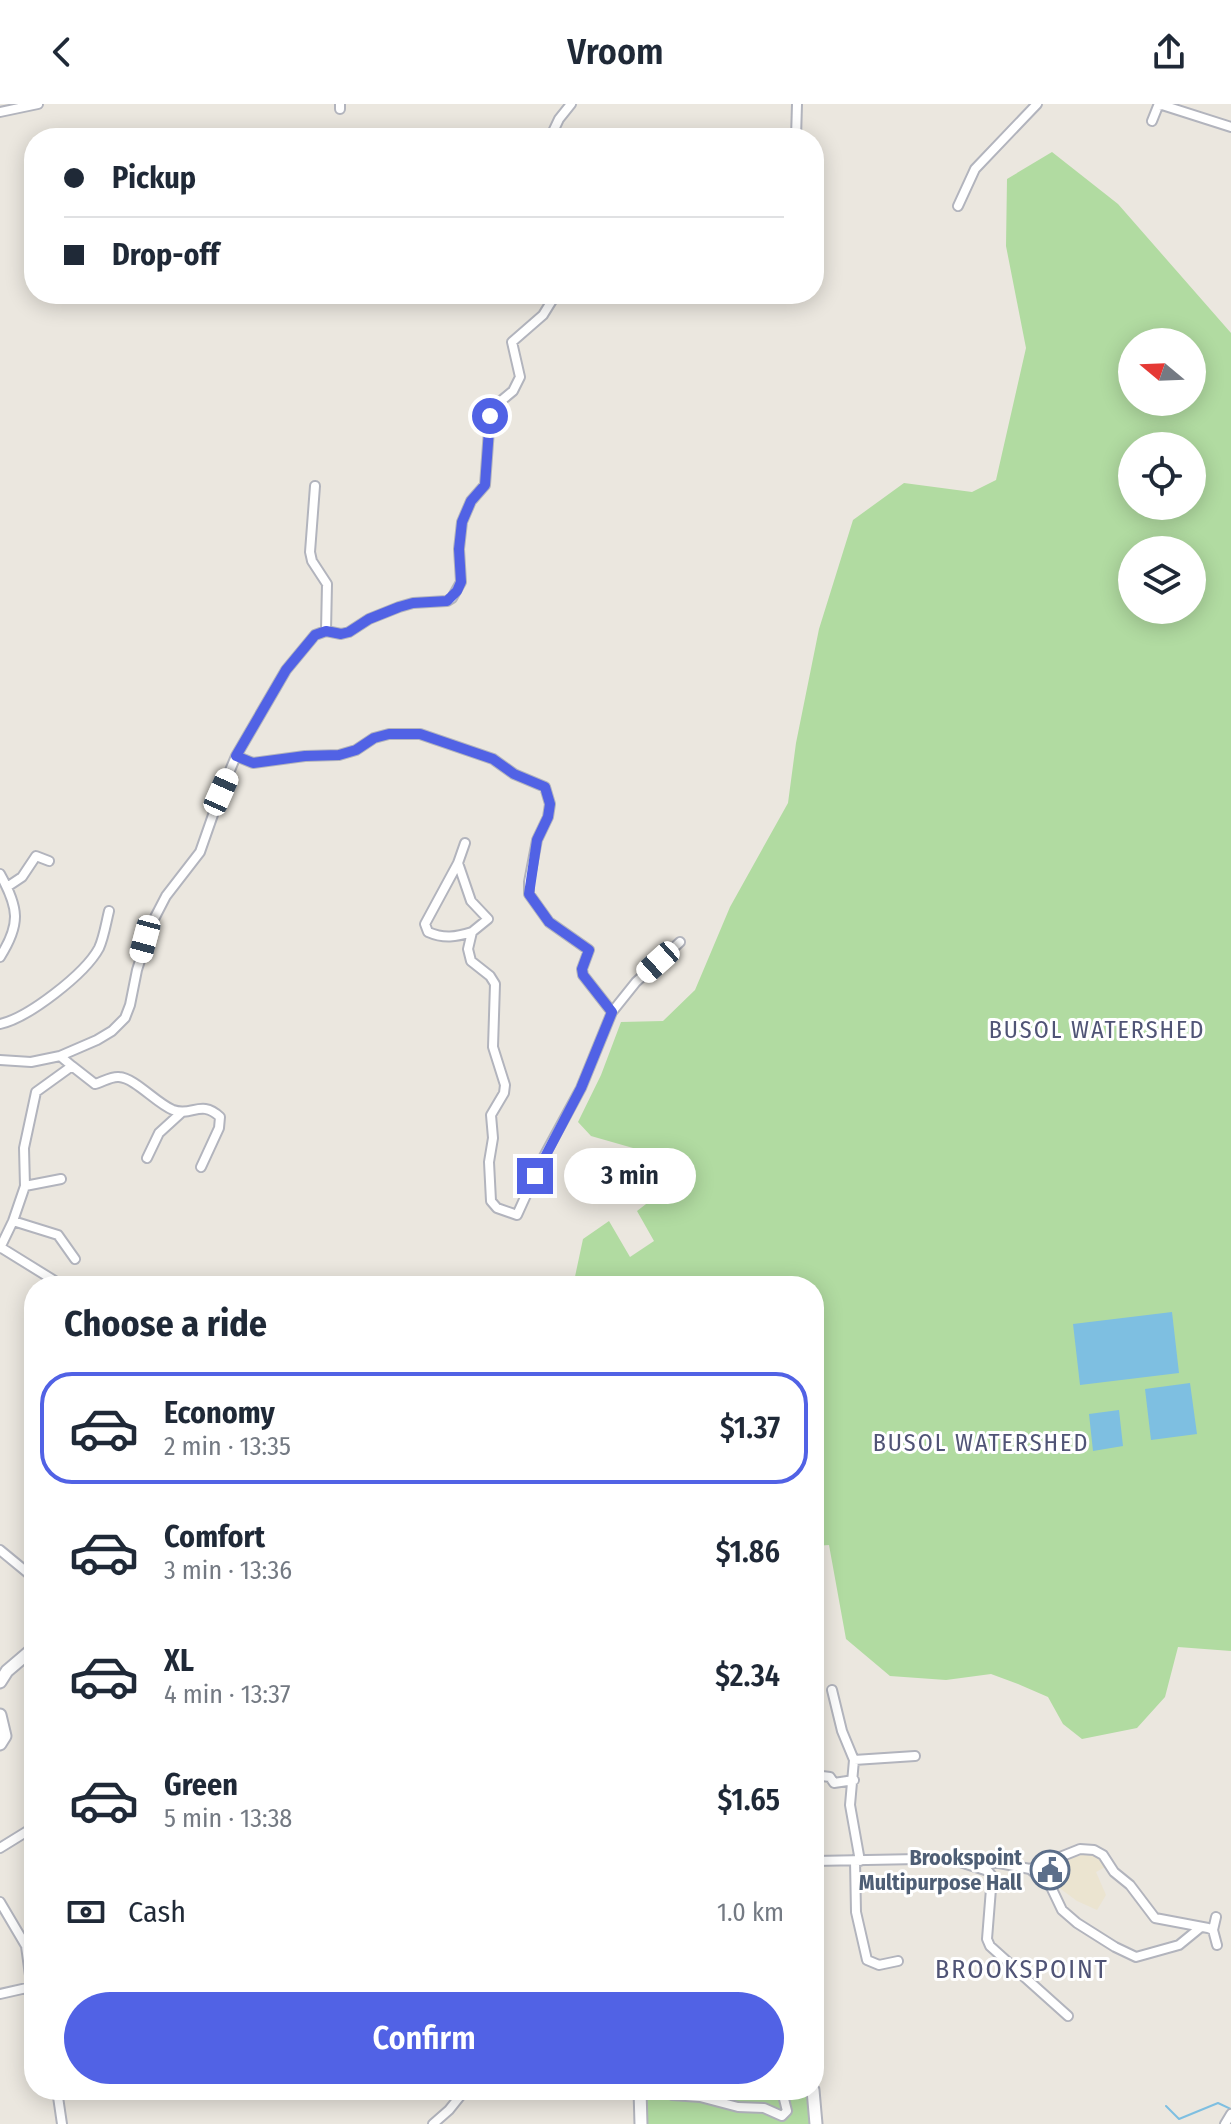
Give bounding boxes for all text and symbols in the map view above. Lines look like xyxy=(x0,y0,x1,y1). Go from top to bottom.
icon: back xyxy=(40,30,84,74)
text: Vroom xyxy=(567,30,664,74)
icon: share xyxy=(1147,30,1191,74)
text: Pickup xyxy=(112,160,196,196)
text: Drop-off xyxy=(112,237,219,273)
north arrow xyxy=(1118,328,1206,416)
map controls xyxy=(1118,328,1206,624)
route start xyxy=(472,398,508,434)
button: locate xyxy=(1118,432,1206,520)
button: layers xyxy=(1118,536,1206,624)
car xyxy=(200,765,242,819)
car xyxy=(127,913,163,965)
car xyxy=(632,937,684,987)
district label: BUSOL WATERSHED xyxy=(989,1016,1205,1044)
callout: 3 min xyxy=(563,1148,695,1204)
route end xyxy=(517,1158,553,1194)
text: 3 min xyxy=(601,1160,659,1191)
text: Choose a ride xyxy=(64,1302,267,1346)
icon: car xyxy=(68,1392,140,1464)
text: Economy xyxy=(164,1395,275,1431)
text: $1.37 xyxy=(720,1410,780,1446)
district label: BUSOL WATERSHED xyxy=(873,1429,1089,1457)
text: 2 min · 13:35 xyxy=(164,1431,291,1462)
icon: car xyxy=(68,1516,140,1588)
text: Comfort xyxy=(164,1519,265,1555)
text: $1.86 xyxy=(716,1534,780,1570)
text: 3 min · 13:36 xyxy=(164,1555,292,1586)
icon: car xyxy=(68,1640,140,1712)
text: XL xyxy=(164,1643,194,1679)
text: $2.34 xyxy=(715,1658,780,1694)
text: 4 min · 13:37 xyxy=(164,1679,290,1710)
icon: car xyxy=(68,1764,140,1836)
text: Green xyxy=(164,1767,238,1803)
text: $1.65 xyxy=(717,1782,780,1818)
text: 5 min · 13:38 xyxy=(164,1803,292,1834)
place label: Brookspoint Multipurpose Hall xyxy=(859,1844,1023,1896)
public building icon: Brookspoint Multipurpose Hall xyxy=(1029,1849,1071,1891)
icon: cash xyxy=(64,1890,108,1934)
text: Cash xyxy=(128,1894,186,1930)
text: 1.0 km xyxy=(717,1897,784,1928)
district label: BROOKSPOINT xyxy=(935,1954,1109,1985)
button: Confirm xyxy=(64,1992,784,2084)

